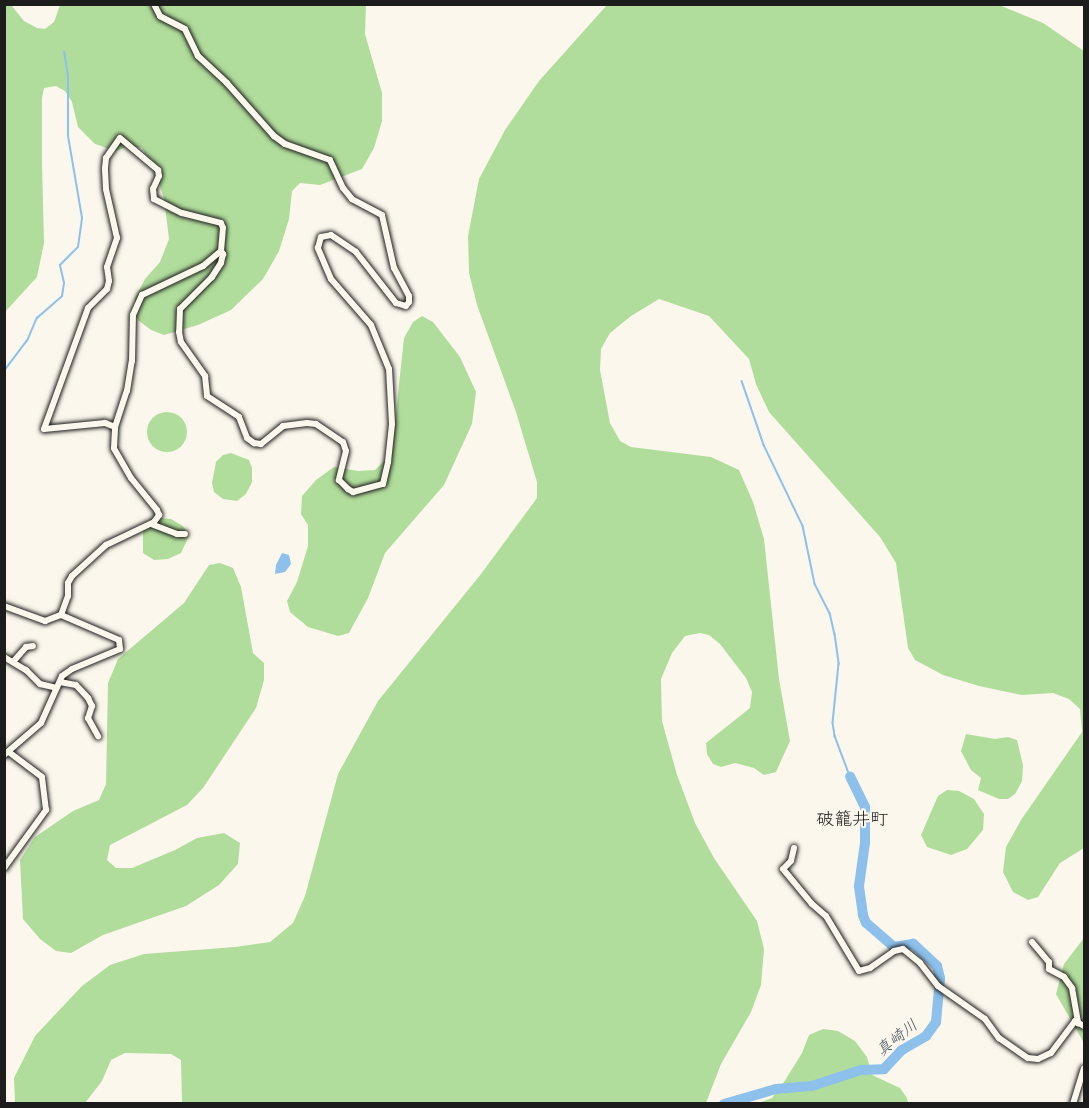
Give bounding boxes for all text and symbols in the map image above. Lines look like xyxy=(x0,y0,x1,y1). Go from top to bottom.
district label: 破籠井町 xyxy=(816,809,888,831)
water label: 真崎川 xyxy=(872,1015,922,1061)

